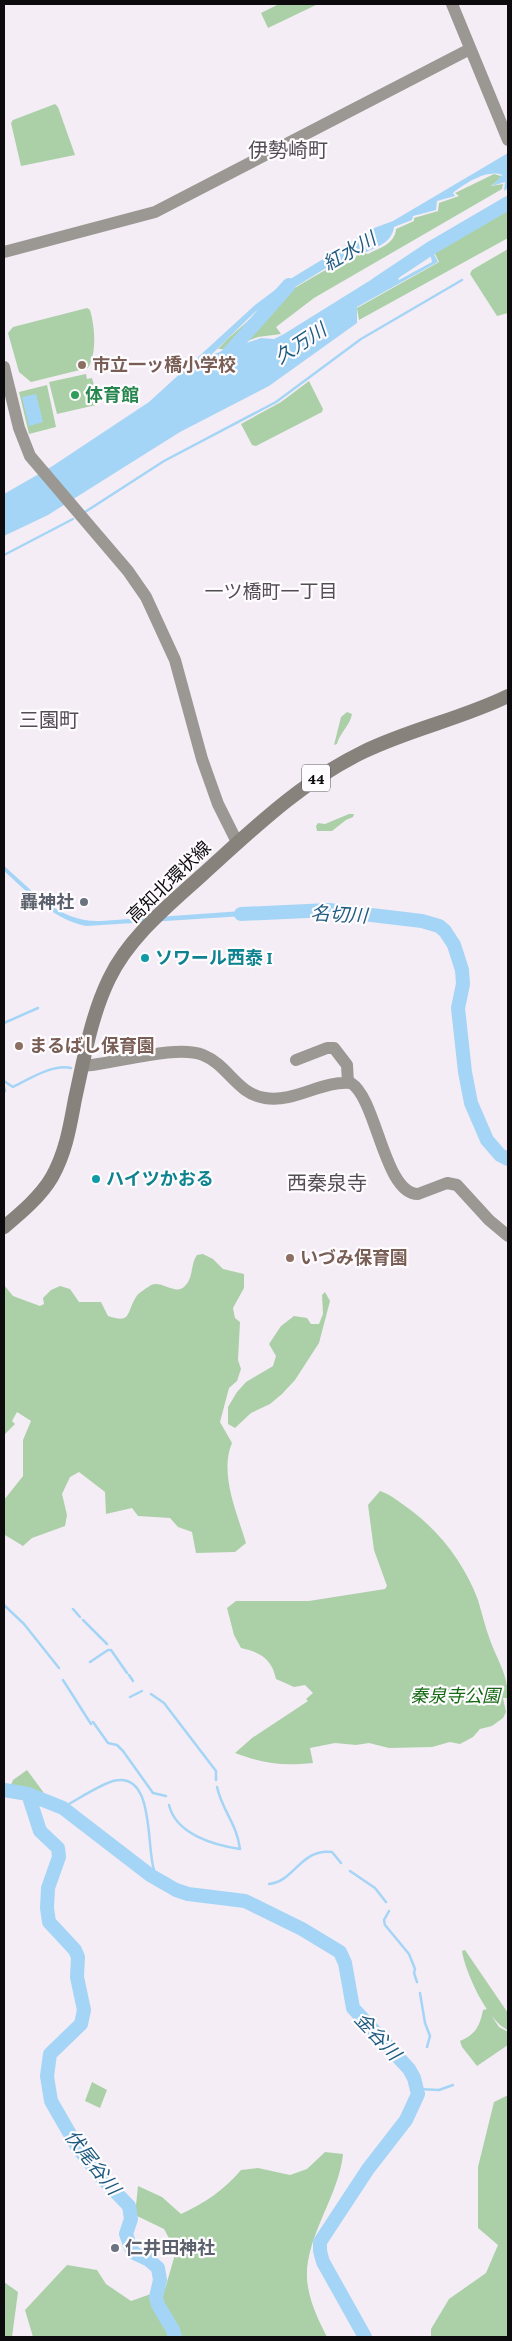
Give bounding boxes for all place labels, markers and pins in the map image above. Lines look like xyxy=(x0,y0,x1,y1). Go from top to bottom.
place label: 市立一ッ橋小学校 xyxy=(92,355,236,375)
marker: 市立一ッ橋小学校 xyxy=(76,359,88,371)
place label: 体育館 xyxy=(85,385,139,405)
marker: 体育館 xyxy=(69,389,81,401)
place label: 轟神社 xyxy=(20,892,74,912)
marker: 轟神社 xyxy=(78,896,90,908)
place label: ソワール西泰 I xyxy=(155,948,273,968)
marker: ソワール西泰 I xyxy=(139,952,151,964)
place label: まるばし保育園 xyxy=(29,1036,155,1056)
marker: まるばし保育園 xyxy=(13,1040,25,1052)
place label: ハイツかおる xyxy=(106,1169,214,1189)
marker: ハイツかおる xyxy=(90,1173,102,1185)
place label: いづみ保育園 xyxy=(300,1248,408,1268)
marker: いづみ保育園 xyxy=(284,1252,296,1264)
place label: 仁井田神社 xyxy=(125,2238,215,2258)
marker: 仁井田神社 xyxy=(109,2242,121,2254)

